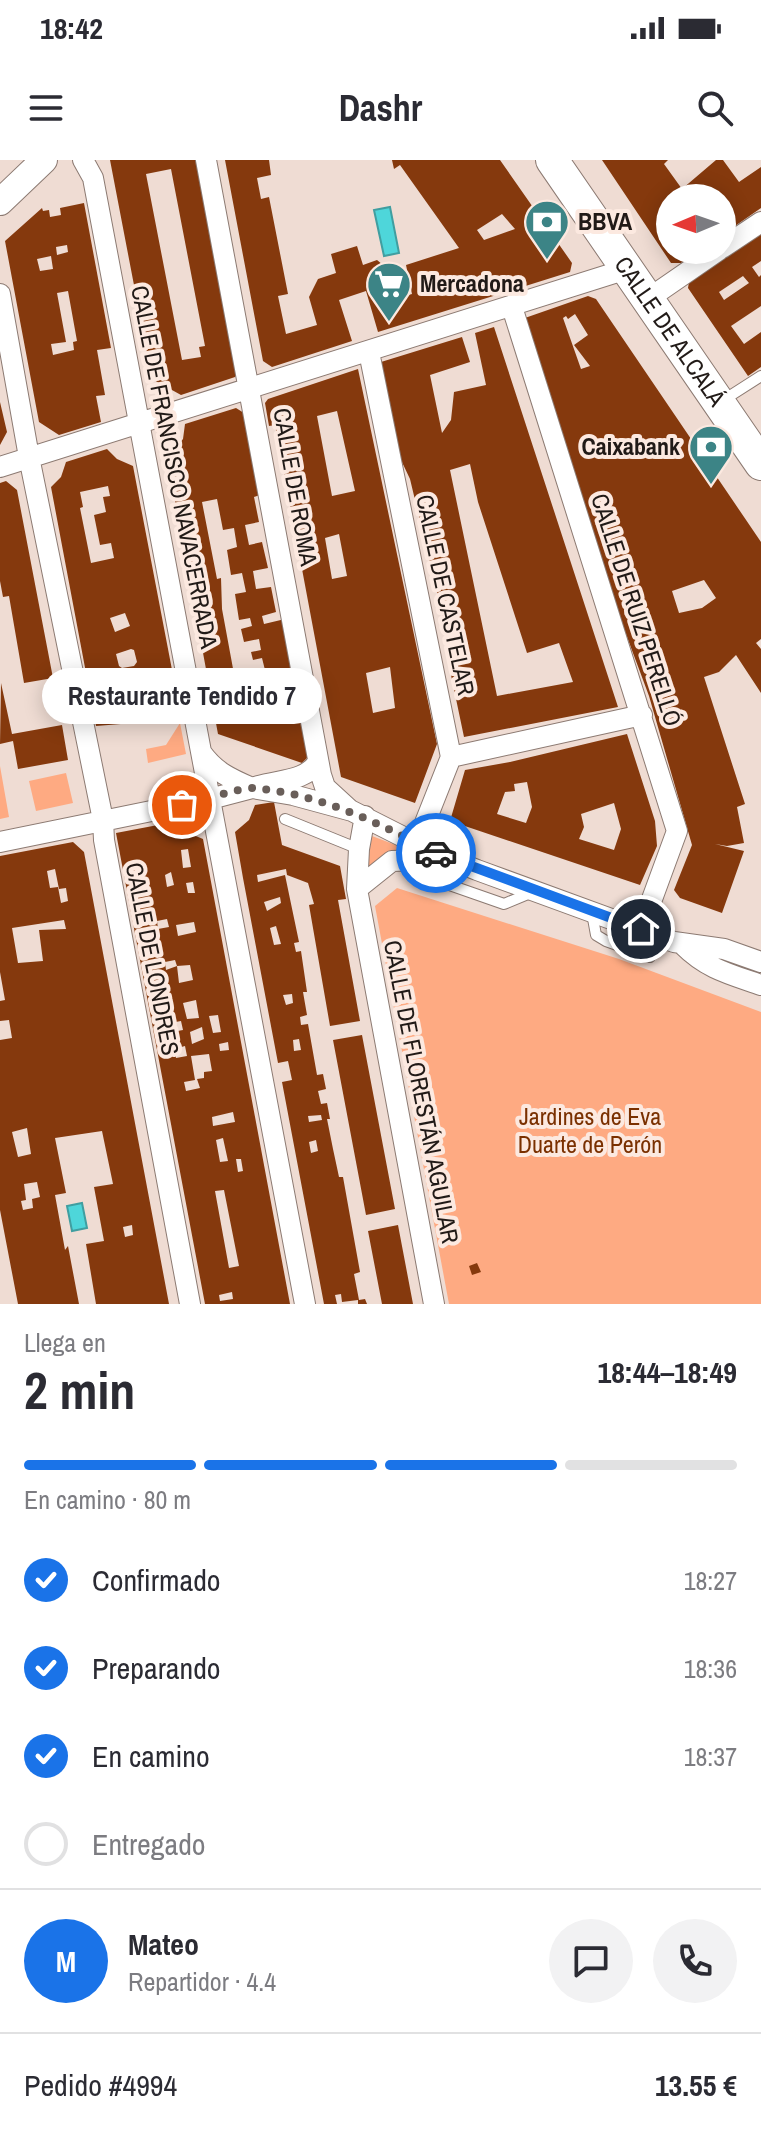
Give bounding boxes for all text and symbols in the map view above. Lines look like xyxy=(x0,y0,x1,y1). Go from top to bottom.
text: 18:42 xyxy=(40,8,103,48)
text: Dashr xyxy=(339,84,422,132)
icon: menu xyxy=(24,86,68,130)
icon: search xyxy=(693,86,737,130)
north arrow xyxy=(656,184,736,264)
map controls xyxy=(656,184,736,264)
bank icon: BBVA xyxy=(523,198,571,261)
place label: BBVA xyxy=(578,205,633,237)
street label: CALLE DE ALCALÁ xyxy=(608,250,734,413)
supermarket icon: Mercadona xyxy=(365,260,413,323)
place label: Mercadona xyxy=(420,267,524,299)
street label: CALLE DE FRANCISCO NAVACERRADA xyxy=(124,283,226,652)
street label: CALLE DE ROMA xyxy=(266,405,326,569)
bank icon: Caixabank xyxy=(687,423,735,486)
place label: Caixabank xyxy=(582,430,680,462)
street label: CALLE DE RUIZ PERELLÓ xyxy=(584,489,690,730)
street label: CALLE DE CASTELAR xyxy=(409,491,483,698)
callout: Restaurante Tendido 7 xyxy=(42,669,322,725)
text: Restaurante Tendido 7 xyxy=(68,678,296,713)
pin xyxy=(148,771,216,839)
icon: bag xyxy=(160,783,204,827)
courier xyxy=(396,813,476,893)
icon: car xyxy=(414,831,458,875)
street label: CALLE DE LONDRES xyxy=(119,860,187,1058)
pin xyxy=(607,895,675,963)
icon: home xyxy=(619,907,663,951)
street label: CALLE DE FLORESTÁN AGUILAR xyxy=(377,938,467,1246)
park label: Jardines de Eva Duarte de Perón xyxy=(518,1100,662,1160)
text: Llega en xyxy=(24,1325,106,1360)
text: 18:44–18:49 xyxy=(598,1352,737,1392)
text: 2 min xyxy=(24,1355,135,1425)
text: En camino · 80 m xyxy=(24,1482,191,1517)
icon: check xyxy=(24,1558,68,1602)
text: Confirmado xyxy=(92,1560,221,1600)
text: 18:27 xyxy=(684,1563,737,1598)
icon: check xyxy=(24,1646,68,1690)
text: Preparando xyxy=(92,1648,221,1688)
text: 18:36 xyxy=(684,1651,737,1686)
icon: check xyxy=(24,1734,68,1778)
text: En camino xyxy=(92,1736,210,1776)
text: 18:37 xyxy=(684,1739,737,1774)
text: Entregado xyxy=(92,1824,206,1864)
button: chat xyxy=(549,1919,633,2003)
button: phone xyxy=(653,1919,737,2003)
text: Mateo xyxy=(128,1924,199,1964)
text: M xyxy=(56,1941,76,1981)
text: Repartidor · 4.4 xyxy=(128,1964,276,1999)
text: Pedido #4994 xyxy=(24,2065,177,2105)
text: 13.55 € xyxy=(655,2065,737,2105)

